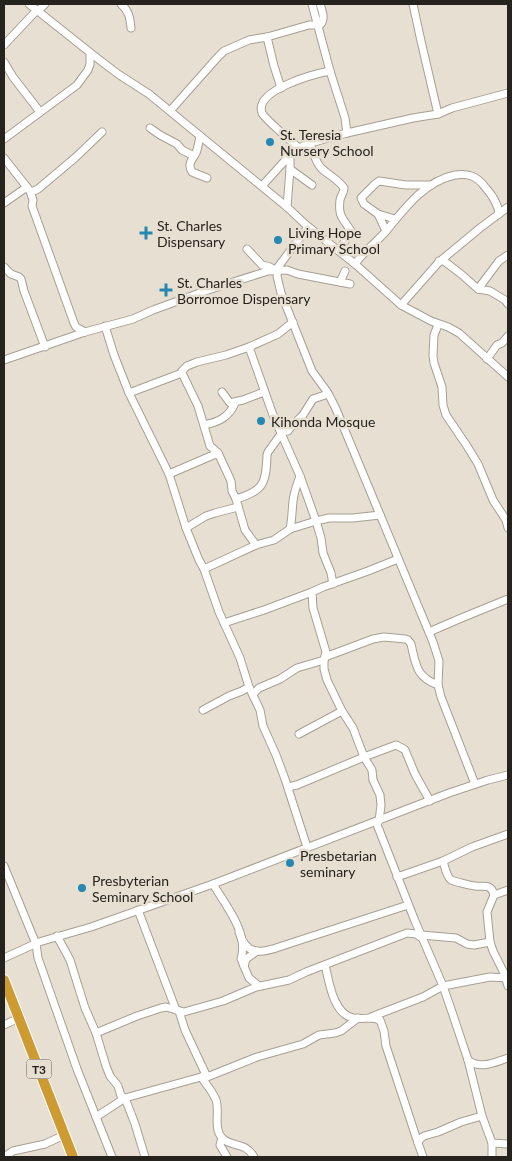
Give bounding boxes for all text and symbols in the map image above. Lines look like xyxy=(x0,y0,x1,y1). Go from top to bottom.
place label: St. Teresia Nursery School xyxy=(280,126,374,159)
marker: St. Teresia Nursery School xyxy=(264,136,276,148)
place label: St. Charles Dispensary xyxy=(157,217,226,250)
place label: Living Hope Primary School xyxy=(288,224,380,257)
marker: St. Charles Dispensary xyxy=(139,226,153,240)
marker: Living Hope Primary School xyxy=(272,234,284,246)
place label: St. Charles Borromoe Dispensary xyxy=(177,274,311,307)
marker: St. Charles Borromoe Dispensary xyxy=(159,283,173,297)
place label: Kihonda Mosque xyxy=(271,413,375,430)
marker: Kihonda Mosque xyxy=(255,415,267,427)
place label: Presbetarian seminary xyxy=(300,847,377,880)
marker: Presbetarian seminary xyxy=(284,857,296,869)
place label: Presbyterian Seminary School xyxy=(92,872,193,905)
marker: Presbyterian Seminary School xyxy=(76,882,88,894)
road number: T3 xyxy=(26,1060,52,1078)

